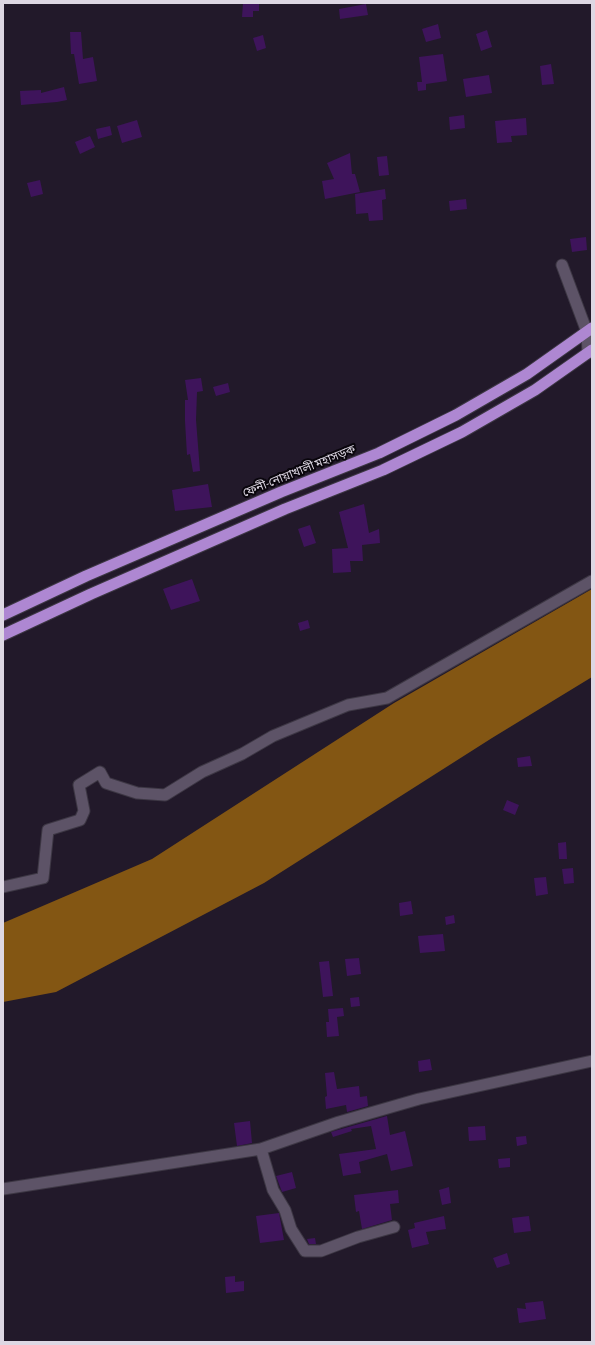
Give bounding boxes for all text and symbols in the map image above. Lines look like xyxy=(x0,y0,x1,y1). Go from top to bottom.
street label: ফেনী-নোয়াখালী মহাসড়ক xyxy=(240,442,358,500)

